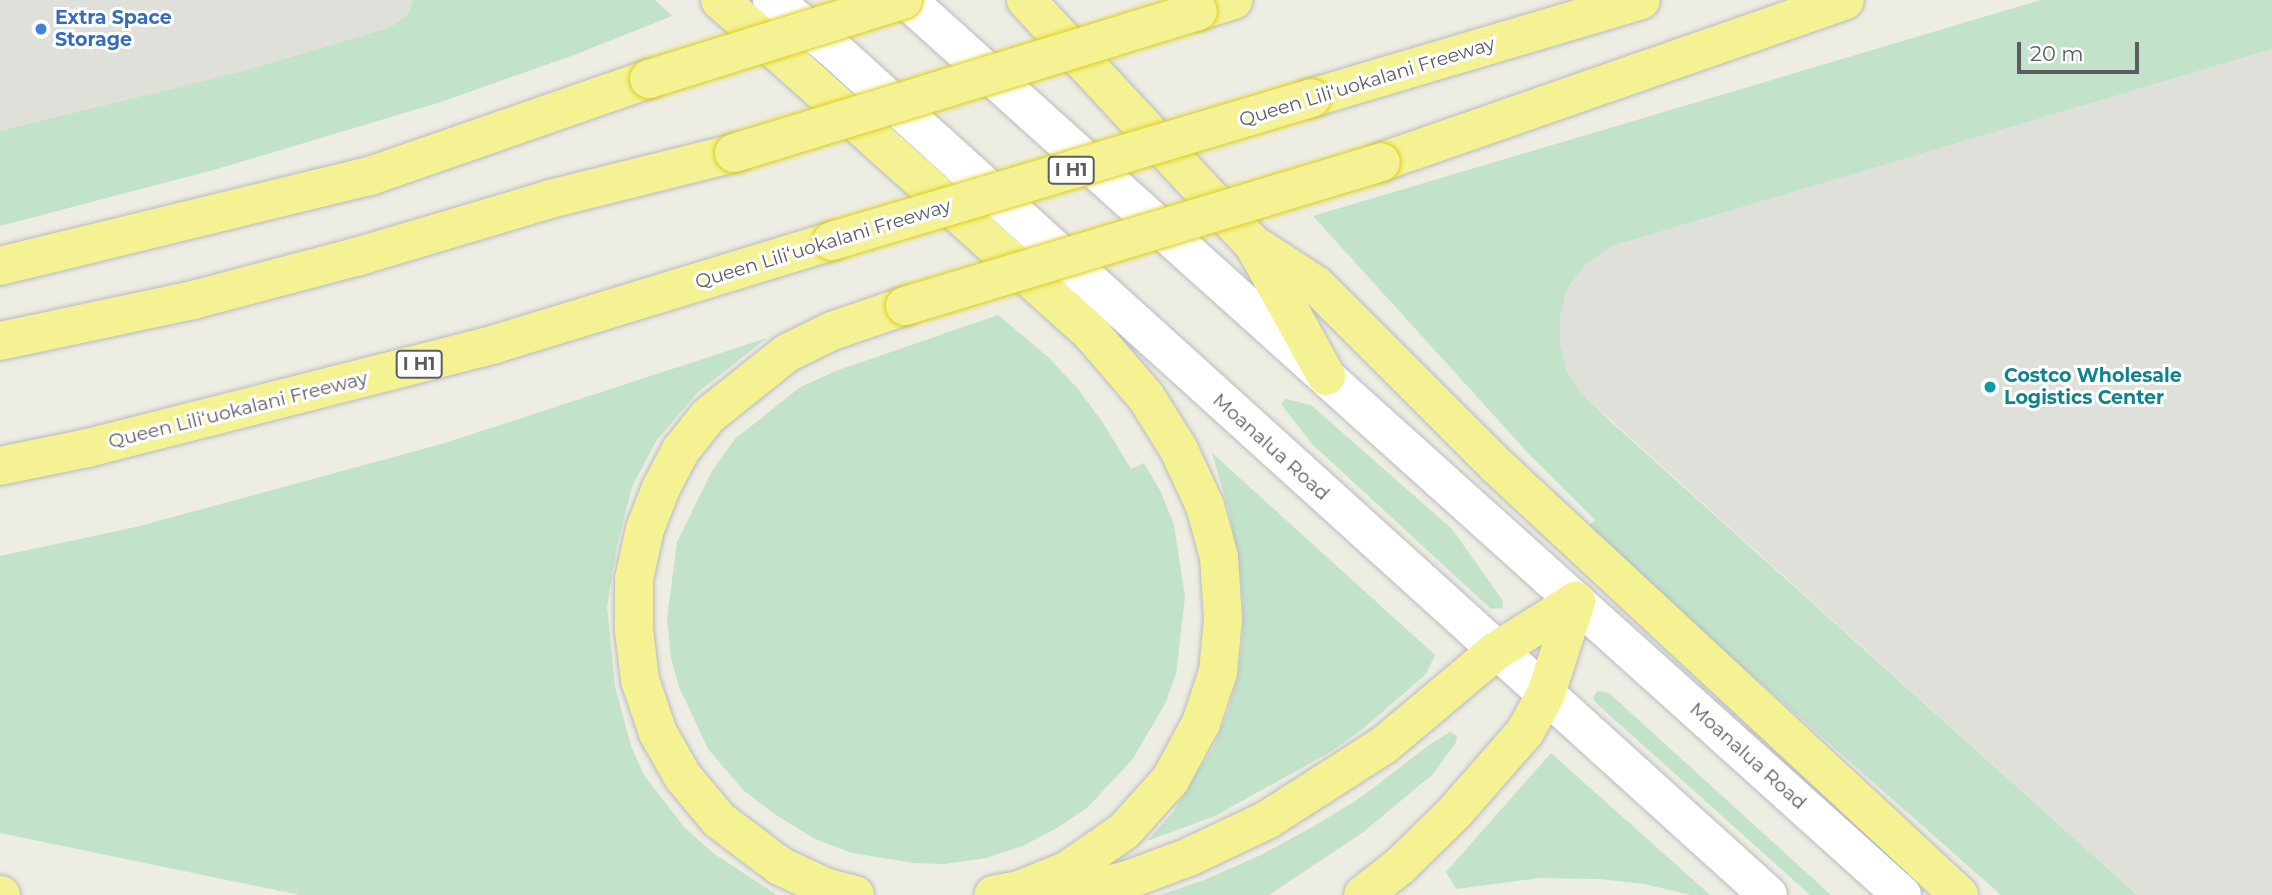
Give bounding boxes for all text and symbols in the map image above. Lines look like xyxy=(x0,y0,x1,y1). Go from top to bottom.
place label: Extra Space Storage xyxy=(55,7,172,51)
marker: Extra Space Storage xyxy=(33,21,49,37)
scale bar xyxy=(2020,28,2142,72)
street label: Queen Liliʻuokalani Freeway xyxy=(1236,32,1498,132)
text: 20 m xyxy=(2030,41,2084,66)
road number: I H1 xyxy=(1046,155,1096,184)
street label: Queen Liliʻuokalani Freeway xyxy=(692,194,954,294)
road number: I H1 xyxy=(394,350,444,378)
place label: Costco Wholesale Logistics Center xyxy=(2004,365,2182,409)
street label: Queen Liliʻuokalani Freeway xyxy=(106,367,370,453)
marker: Costco Wholesale Logistics Center xyxy=(1982,379,1998,395)
street label: Moanalua Road xyxy=(1208,389,1334,505)
street label: Moanalua Road xyxy=(1685,698,1811,814)

